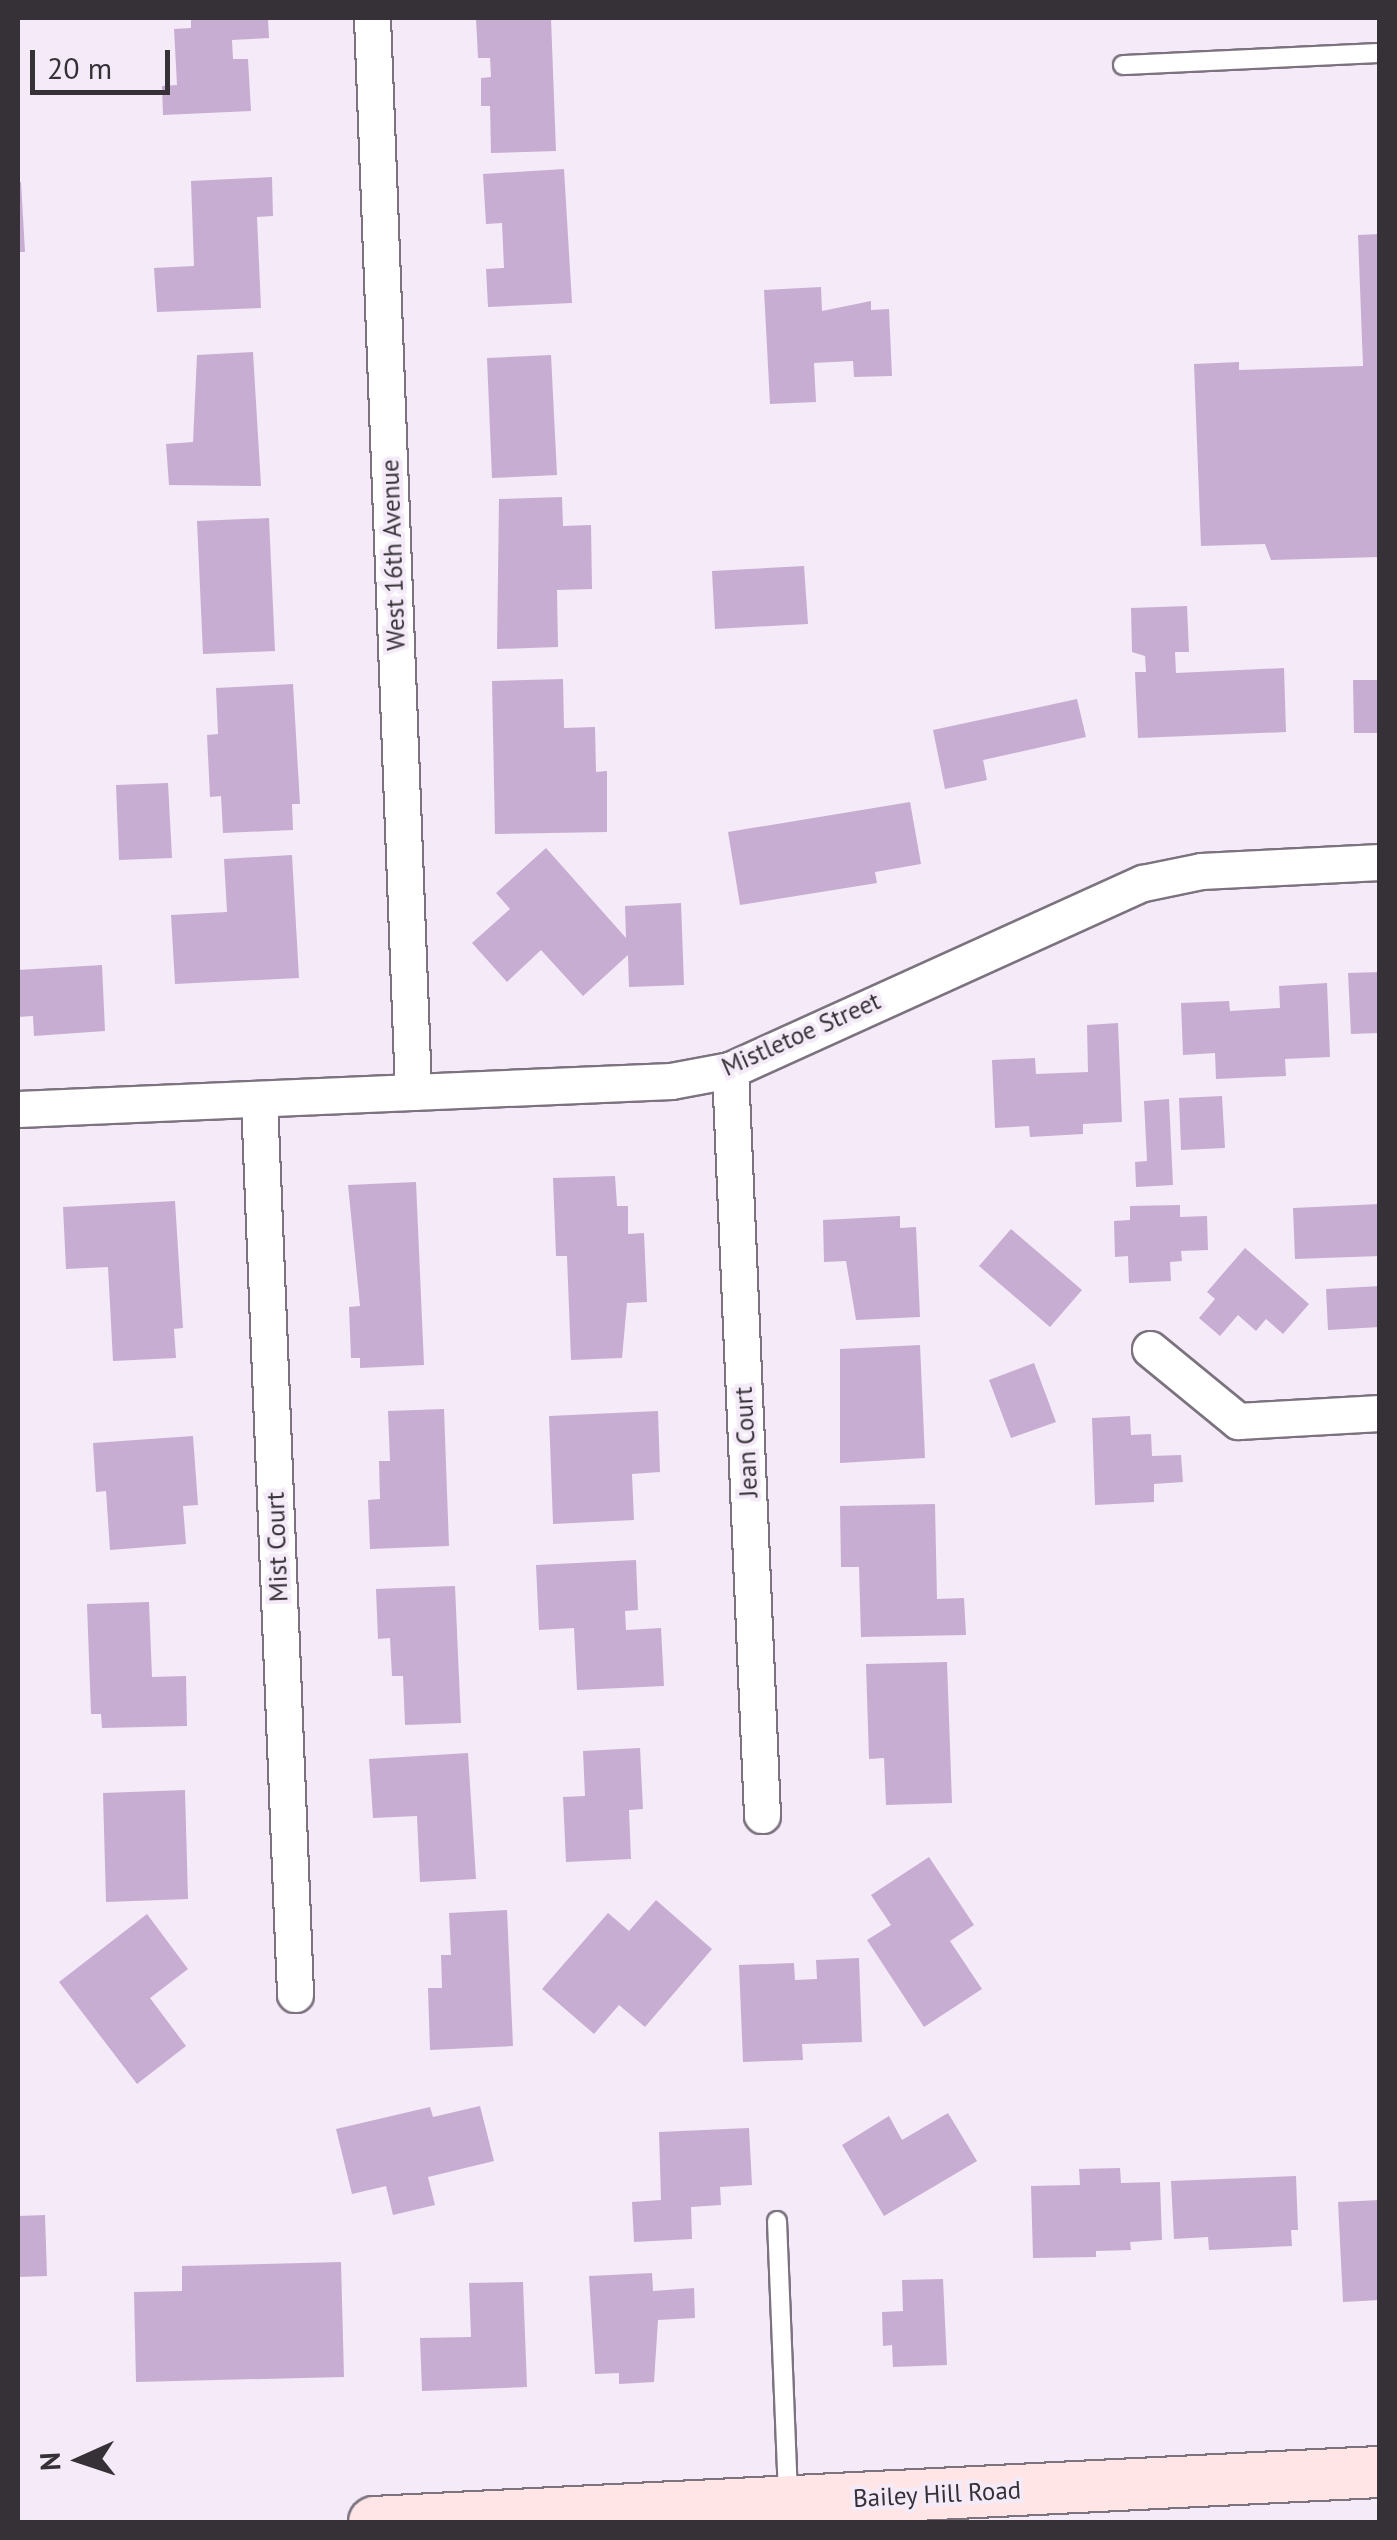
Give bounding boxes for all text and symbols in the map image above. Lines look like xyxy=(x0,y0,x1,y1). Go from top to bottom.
scale bar xyxy=(35,30,175,92)
text: 20 m xyxy=(47,48,112,87)
street label: West 16th Avenue xyxy=(375,458,411,652)
street label: Mistletoe Street xyxy=(717,986,885,1082)
street label: Jean Court xyxy=(728,1386,764,1498)
street label: Mist Court xyxy=(260,1491,294,1603)
north arrow xyxy=(30,2410,130,2510)
text: N xyxy=(31,2451,68,2472)
street label: Bailey Hill Road xyxy=(852,2475,1022,2513)

